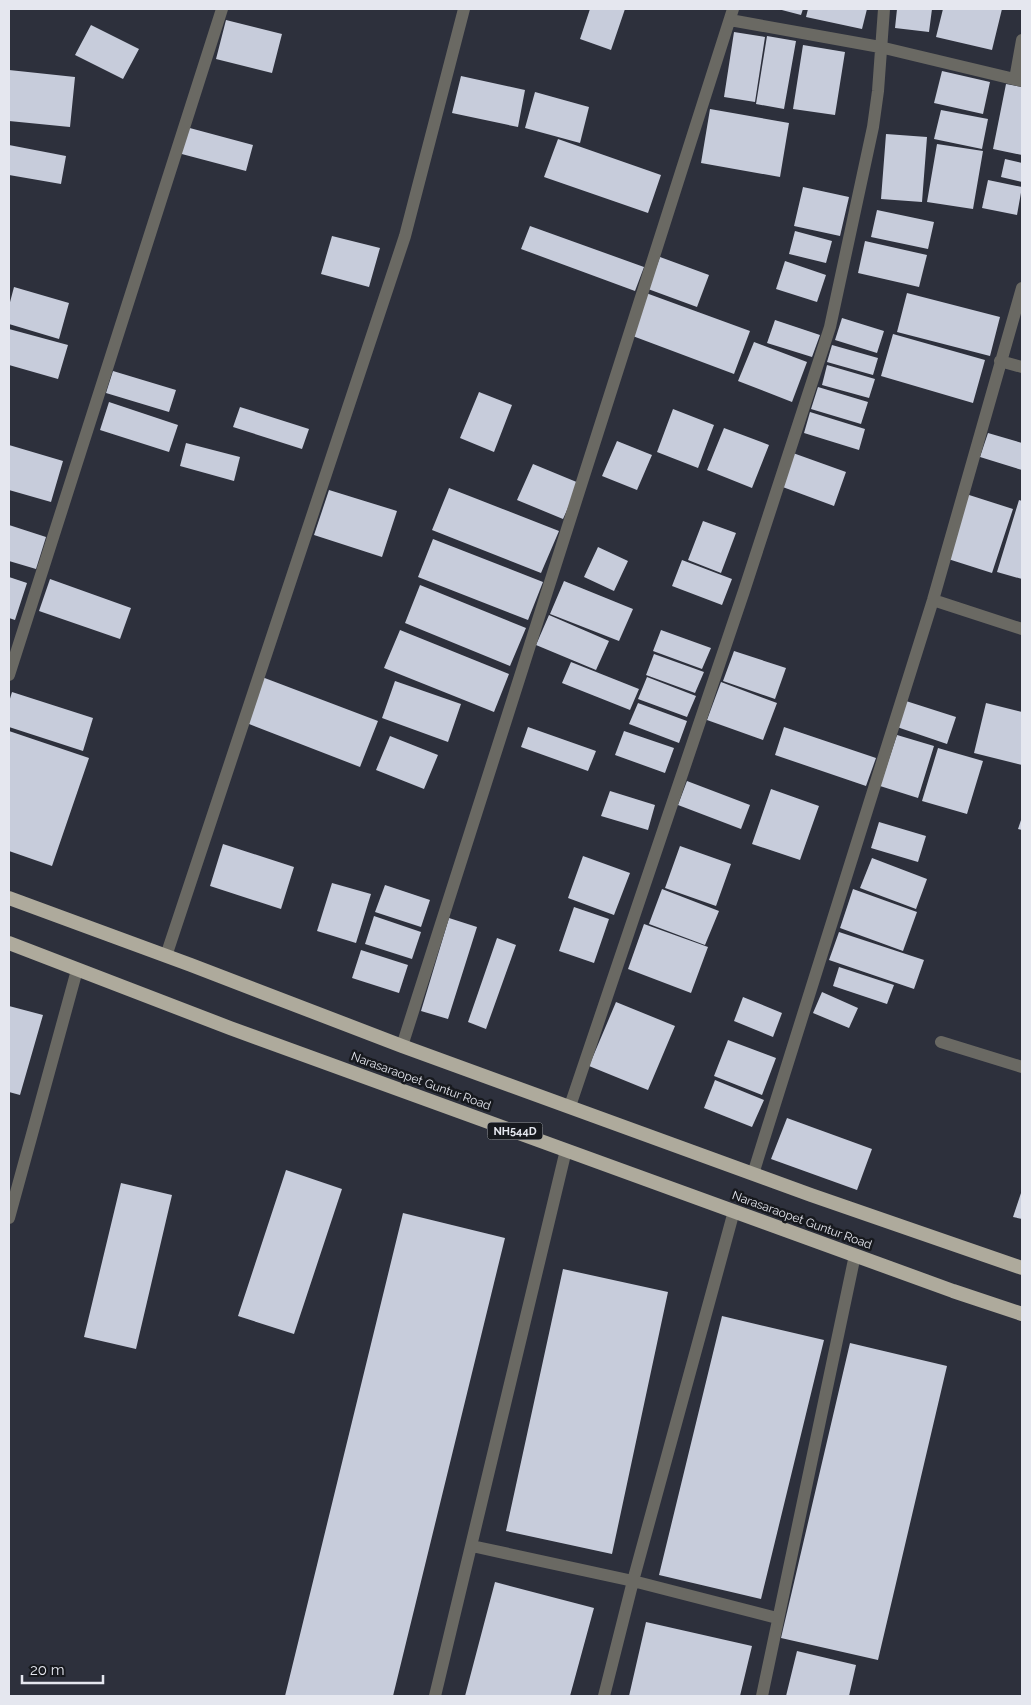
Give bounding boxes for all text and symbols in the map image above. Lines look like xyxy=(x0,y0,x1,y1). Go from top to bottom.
street label: Narasaraopet Guntur Road xyxy=(349,1049,493,1113)
road number: NH544D xyxy=(488,1122,542,1140)
street label: Narasaraopet Guntur Road xyxy=(730,1188,874,1252)
scale bar xyxy=(22,1652,104,1684)
text: 20 m xyxy=(30,1661,65,1679)

